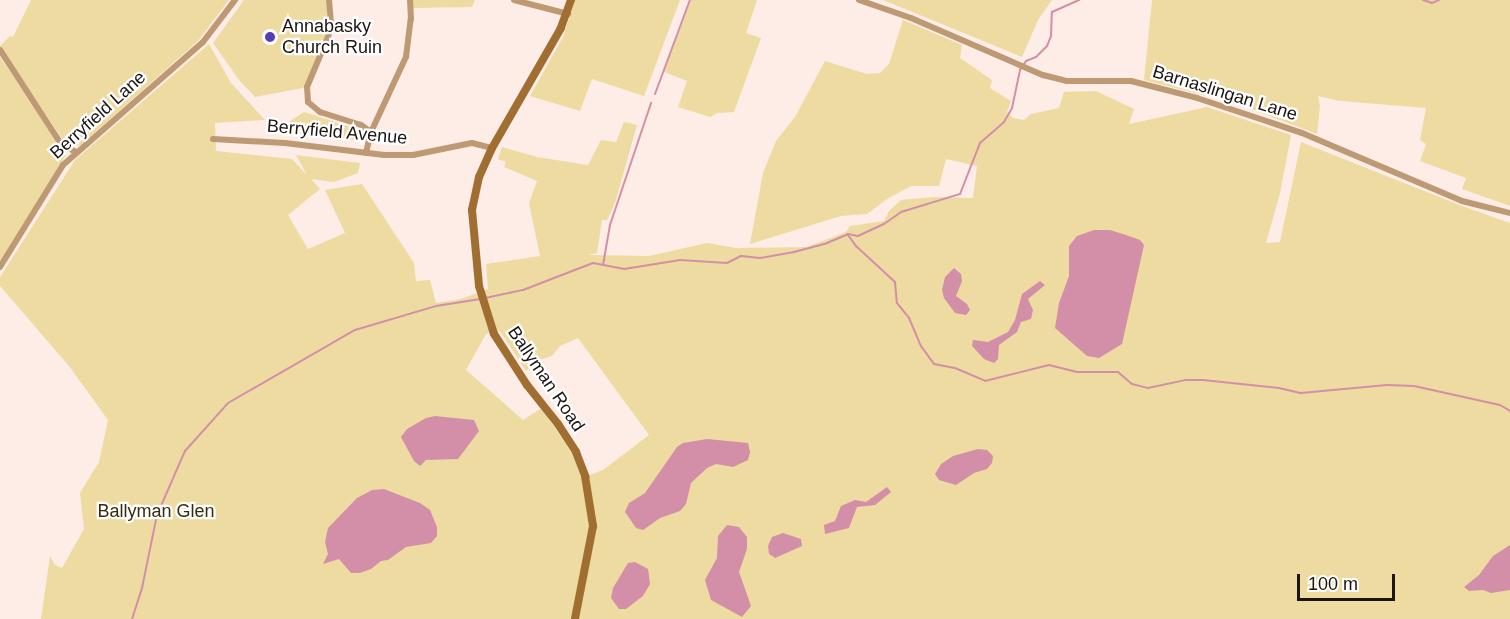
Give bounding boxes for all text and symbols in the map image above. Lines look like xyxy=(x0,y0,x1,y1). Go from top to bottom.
place label: Annabasky Church Ruin xyxy=(282,16,382,58)
marker: Annabasky Church Ruin xyxy=(263,30,277,44)
street label: Barnaslingan Lane xyxy=(1150,61,1300,125)
street label: Berryfield Lane xyxy=(46,66,150,164)
street label: Berryfield Avenue xyxy=(265,115,409,149)
street label: Ballyman Road xyxy=(503,322,589,436)
park label: Ballyman Glen xyxy=(97,500,215,522)
scale bar xyxy=(1300,562,1398,600)
text: 100 m xyxy=(1308,574,1358,594)

